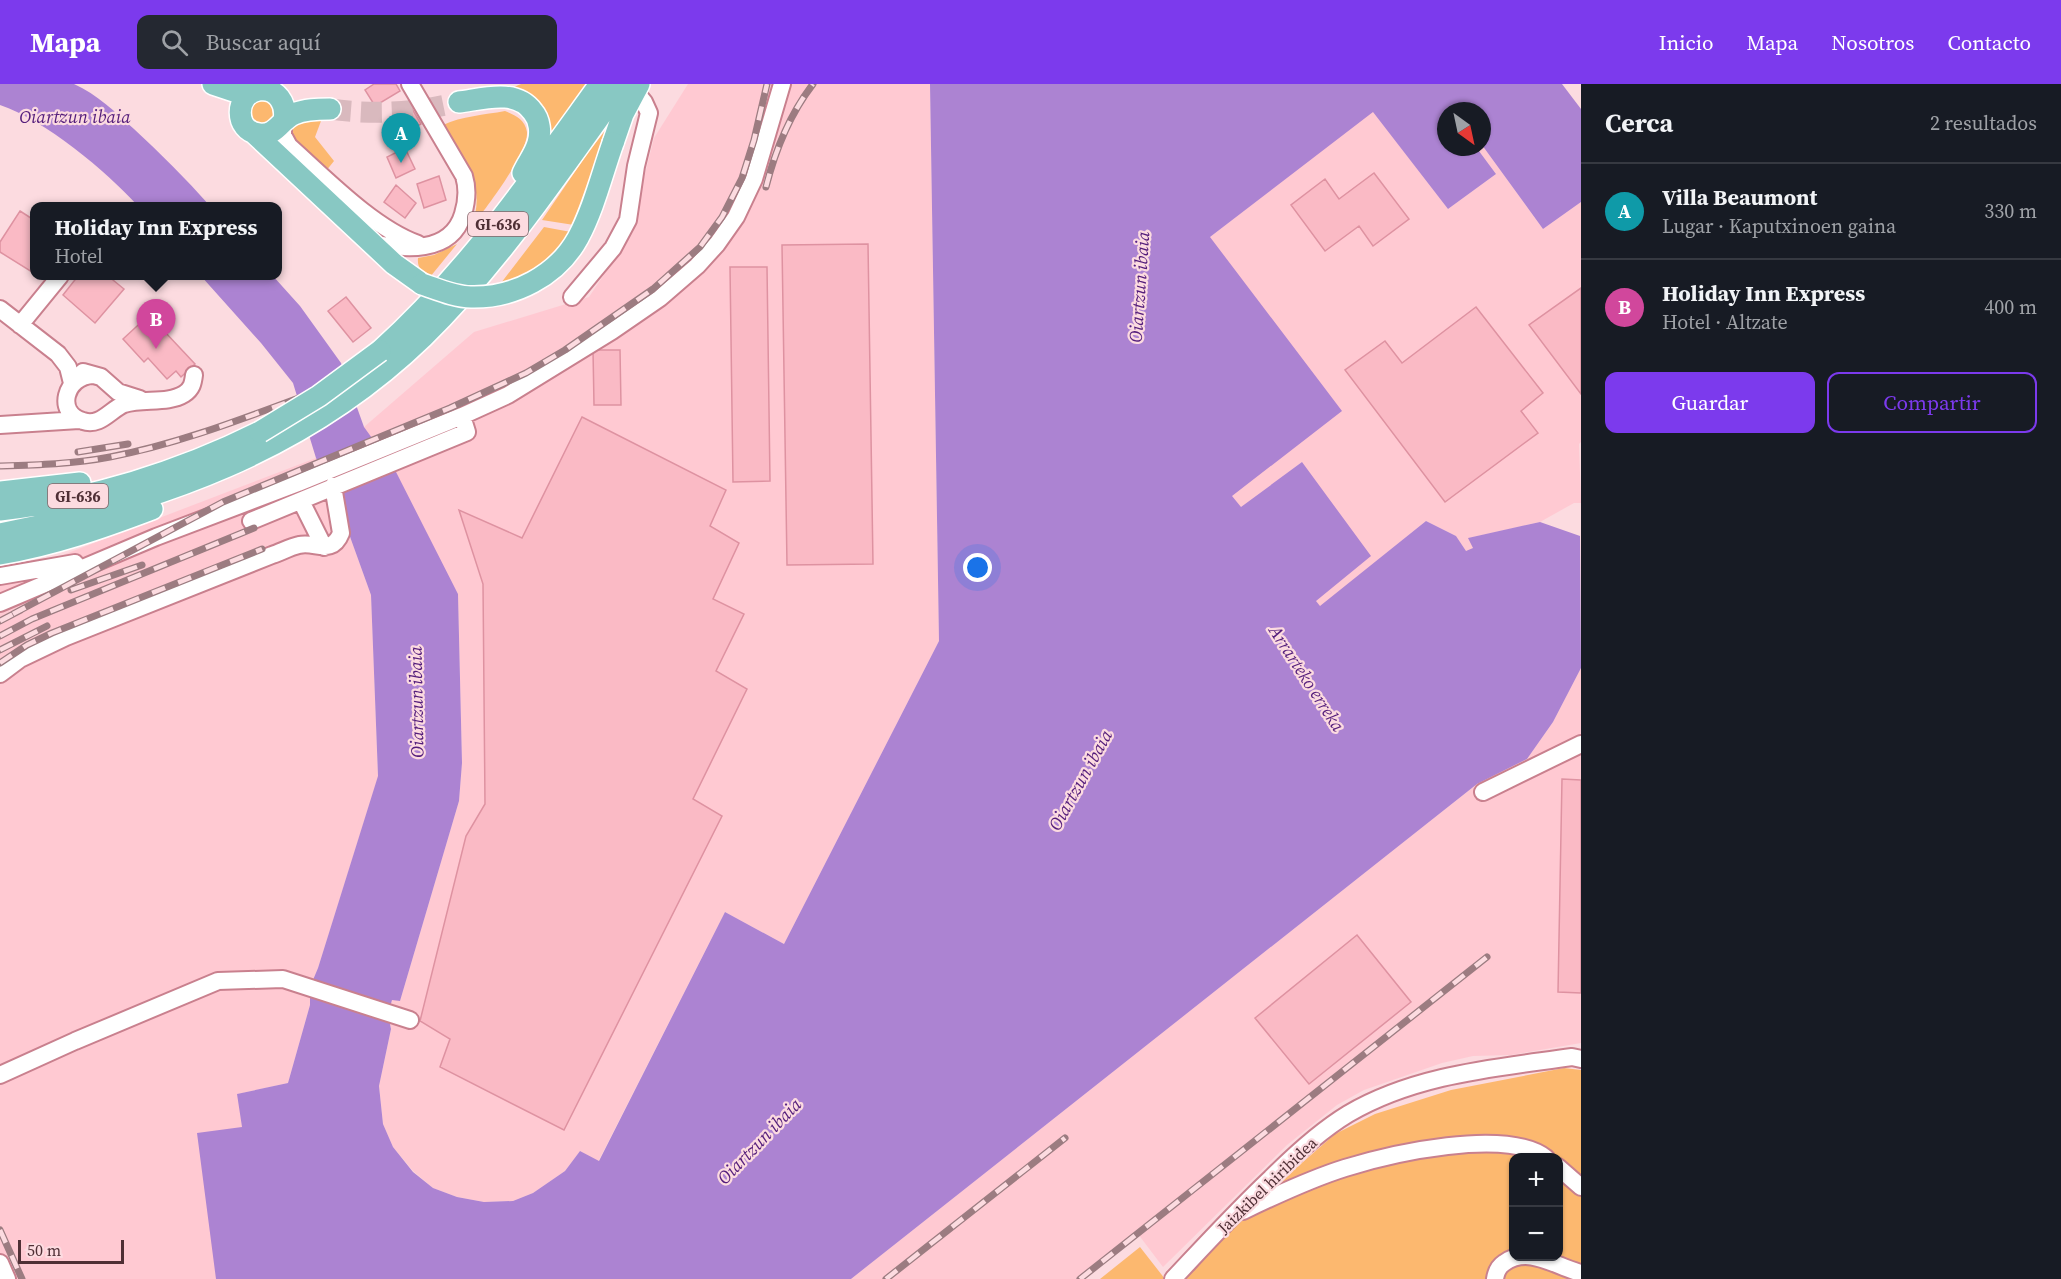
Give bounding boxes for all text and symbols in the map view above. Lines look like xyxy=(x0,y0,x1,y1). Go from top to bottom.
search box xyxy=(137,15,557,69)
text: Mapa xyxy=(30,23,101,61)
icon: search xyxy=(158,26,191,59)
text: Buscar aquí xyxy=(206,27,321,57)
text: Inicio xyxy=(1659,28,1713,57)
text: Mapa xyxy=(1746,28,1798,57)
text: Nosotros xyxy=(1831,28,1914,57)
text: Contacto xyxy=(1947,28,2031,57)
north arrow xyxy=(1437,102,1491,156)
water label: Oiartzun ibaia xyxy=(19,104,131,129)
text: Cerca xyxy=(1605,105,1673,141)
text: 2 resultados xyxy=(1930,109,2037,137)
pin: A xyxy=(382,113,420,163)
text: Villa Beaumont xyxy=(1662,182,1817,212)
text: A xyxy=(1618,197,1631,225)
text: 330 m xyxy=(1984,197,2037,225)
popup xyxy=(30,202,282,280)
text: Holiday Inn Express xyxy=(54,212,258,242)
road number: GI-636 xyxy=(468,212,528,236)
text: Lugar · Kaputxinoen gaina xyxy=(1662,212,1896,240)
water label: Oiartzun ibaia xyxy=(1123,230,1155,343)
text: Hotel xyxy=(54,242,103,270)
text: Holiday Inn Express xyxy=(1662,278,1865,308)
text: B xyxy=(1618,293,1631,321)
text: 400 m xyxy=(1984,293,2037,321)
pin: B xyxy=(136,300,176,349)
text: Hotel · Altzate xyxy=(1662,308,1788,336)
button: Guardar xyxy=(1605,372,1815,433)
button: Compartir xyxy=(1827,372,2037,433)
road number: GI-636 xyxy=(48,484,108,508)
your location xyxy=(963,553,992,582)
water label: Arrarteko erreka xyxy=(1263,619,1351,737)
water label: Oiartzun ibaia xyxy=(403,645,429,758)
water label: Oiartzun ibaia xyxy=(1042,725,1118,835)
water label: Oiartzun ibaia xyxy=(711,1092,807,1190)
street label: Jaizkibel hiribidea xyxy=(1212,1131,1322,1239)
map controls xyxy=(1509,1153,1563,1261)
button: + xyxy=(1509,1153,1563,1207)
button: − xyxy=(1509,1207,1563,1261)
scale bar xyxy=(18,1237,124,1264)
text: 50 m xyxy=(27,1239,61,1261)

